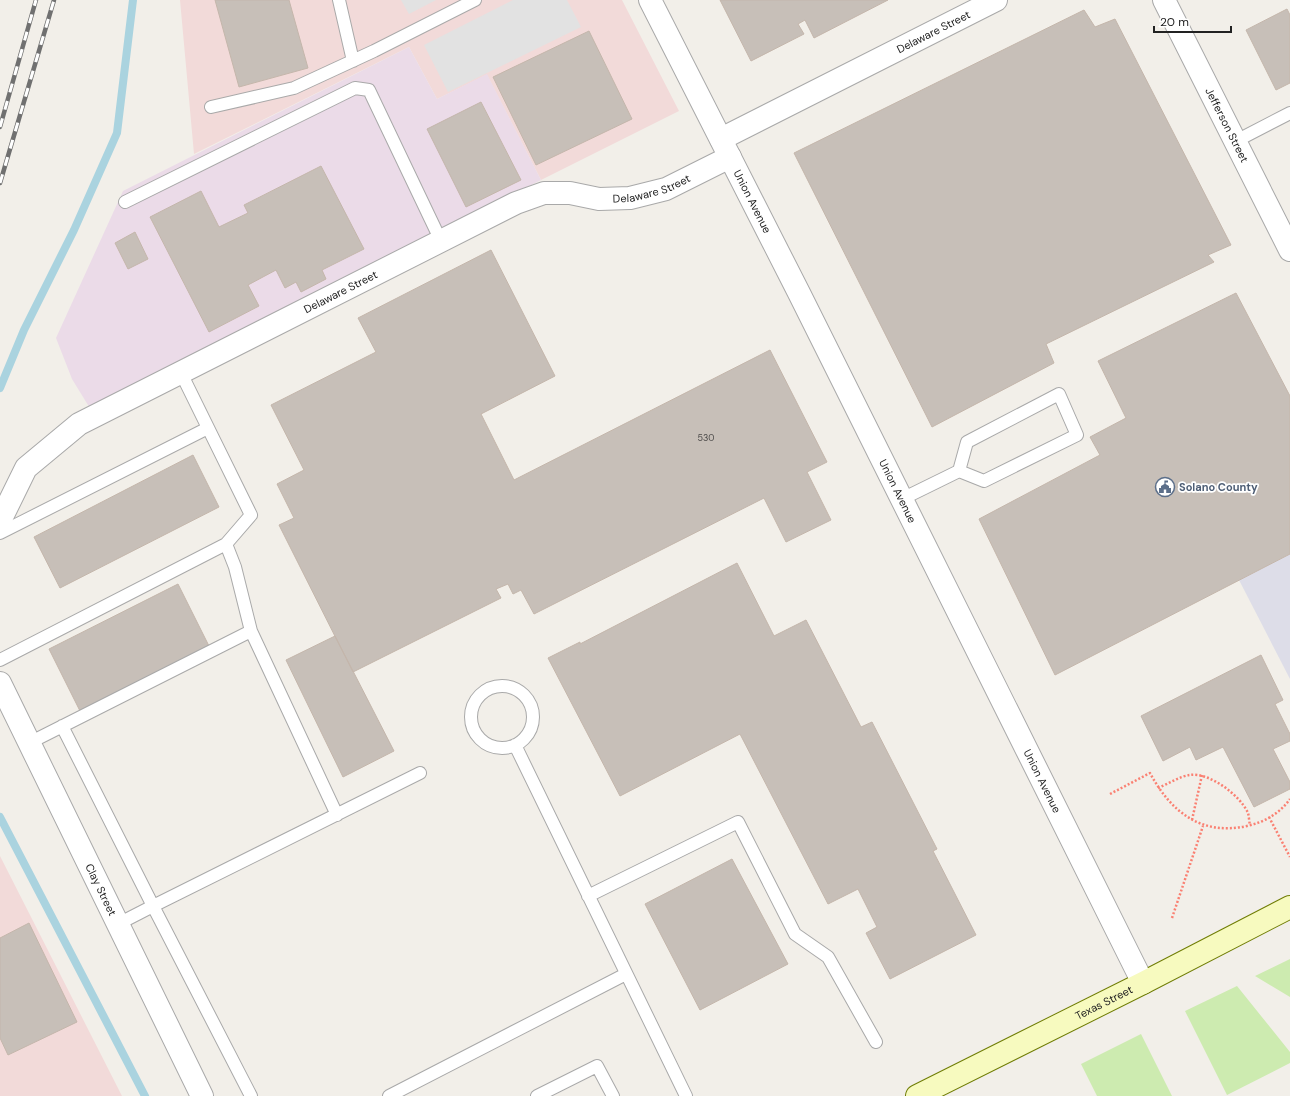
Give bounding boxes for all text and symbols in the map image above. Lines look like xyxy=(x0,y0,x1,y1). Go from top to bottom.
street label: Delaware Street xyxy=(894,7,973,56)
scale bar xyxy=(1154,8,1231,34)
text: 20 m xyxy=(1160,14,1189,30)
street label: Jefferson Street xyxy=(1202,85,1252,165)
street label: Union Avenue xyxy=(730,167,774,236)
street label: Delaware Street xyxy=(612,171,693,206)
street label: Delaware Street xyxy=(301,267,380,316)
house number: 530 xyxy=(698,432,714,444)
street label: Union Avenue xyxy=(876,457,919,525)
public building icon: Solano County xyxy=(1154,476,1176,498)
place label: Solano County xyxy=(1179,480,1258,494)
street label: Union Avenue xyxy=(1021,747,1064,815)
street label: Clay Street xyxy=(82,861,120,918)
street label: Texas Street xyxy=(1073,982,1135,1023)

